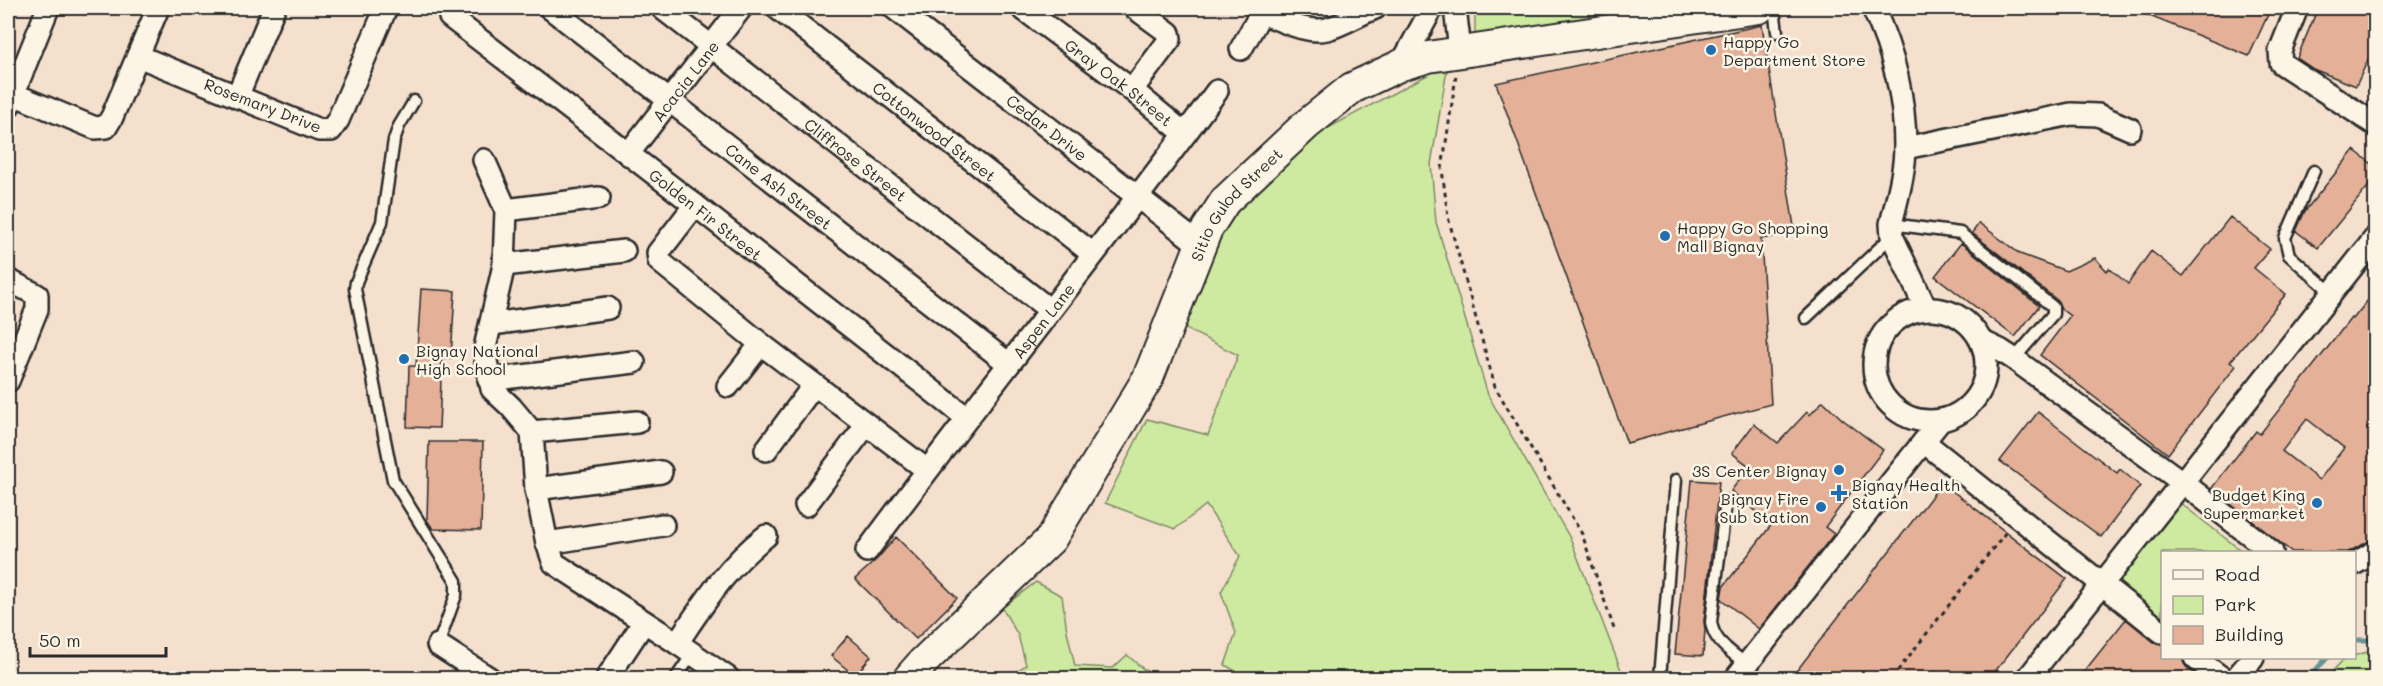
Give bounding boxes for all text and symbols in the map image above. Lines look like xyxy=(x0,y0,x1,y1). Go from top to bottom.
place label: Happy Go Department Store xyxy=(1723,31,1866,70)
street label: Gray Oak Street xyxy=(1061,33,1177,130)
street label: Acacia Lane xyxy=(647,36,723,125)
marker: Happy Go Department Store xyxy=(1704,43,1718,57)
street label: Rosemary Drive xyxy=(201,73,325,137)
street label: Cottonwood Street xyxy=(869,76,1001,186)
street label: Cedar Drive xyxy=(1003,89,1092,165)
street label: Cliffrose Street xyxy=(801,113,912,206)
street label: Cane Ash Street xyxy=(722,138,837,234)
street label: Sitio Gulod Street xyxy=(1185,143,1286,264)
street label: Golden Fir Street xyxy=(645,163,767,264)
place label: Happy Go Shopping Mall Bignay xyxy=(1677,217,1828,256)
marker: Happy Go Shopping Mall Bignay xyxy=(1658,229,1672,243)
street label: Aspen Lane xyxy=(1007,278,1079,362)
place label: Bignay National High School xyxy=(416,340,538,379)
marker: Bignay National High School xyxy=(397,352,411,366)
place label: 3S Center Bignay xyxy=(1692,460,1827,481)
marker: 3S Center Bignay xyxy=(1832,463,1846,477)
place label: Bignay Health Station xyxy=(1852,474,1960,513)
marker: Bignay Health Station xyxy=(1830,484,1848,502)
place label: Budget King Supermarket xyxy=(2203,484,2305,523)
place label: Bignay Fire Sub Station xyxy=(1720,488,1809,527)
marker: Budget King Supermarket xyxy=(2310,496,2324,510)
marker: Bignay Fire Sub Station xyxy=(1814,500,1828,514)
legend xyxy=(2161,551,2356,659)
text: Road xyxy=(2215,562,2260,586)
text: Park xyxy=(2215,592,2256,616)
scale bar xyxy=(30,620,166,658)
text: Building xyxy=(2215,622,2283,646)
text: 50 m xyxy=(39,628,81,652)

